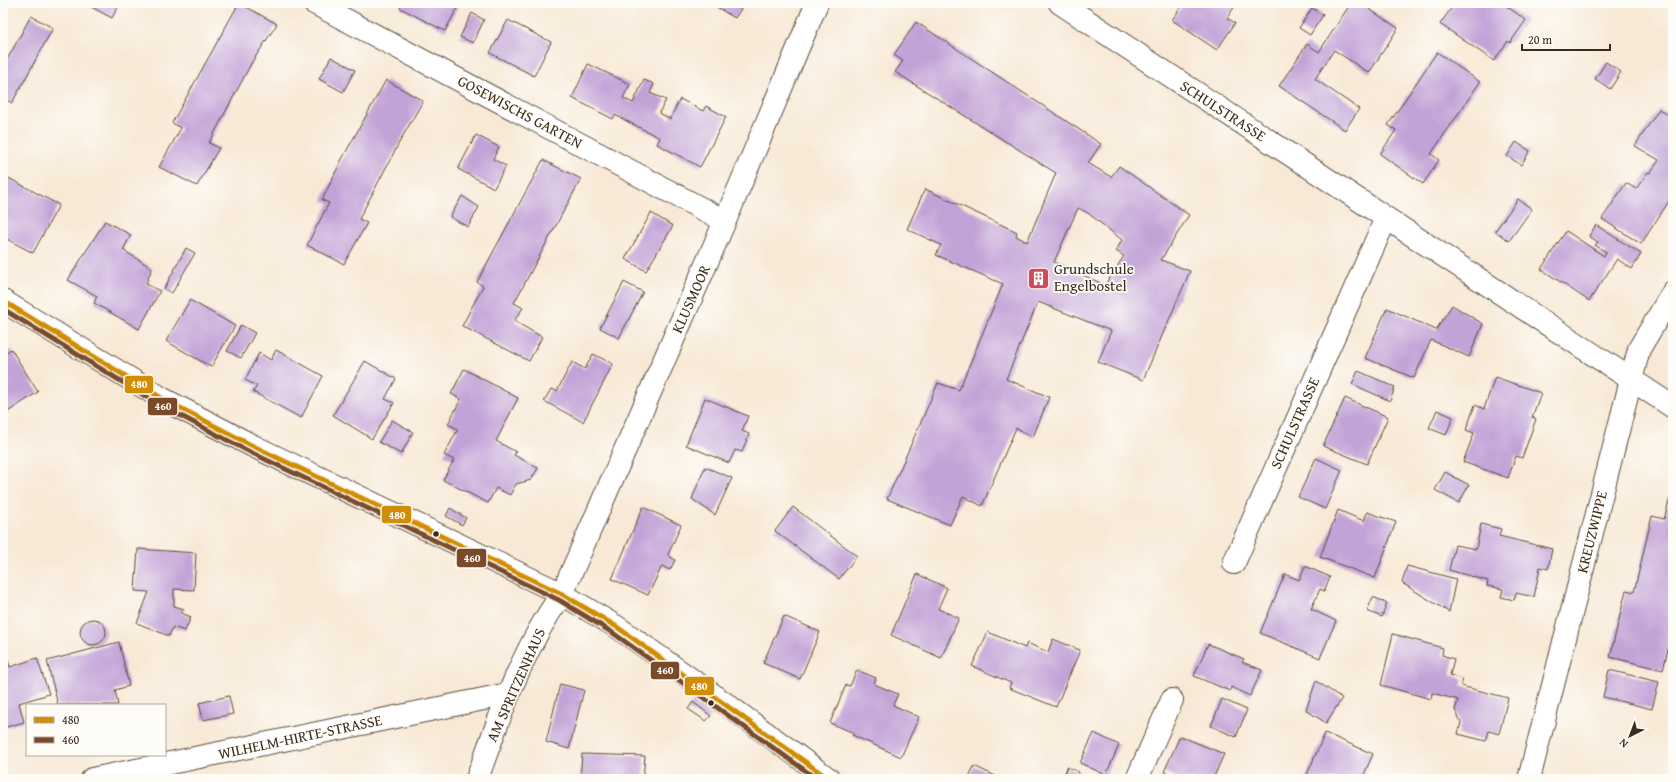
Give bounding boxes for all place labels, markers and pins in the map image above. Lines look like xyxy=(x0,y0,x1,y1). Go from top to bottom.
place label: Grundschule Engelbostel xyxy=(1054,258,1134,296)
building icon: Grundschule Engelbostel xyxy=(1026,265,1052,291)
unlabelled marker xyxy=(431,529,441,539)
unlabelled marker xyxy=(706,698,716,708)

